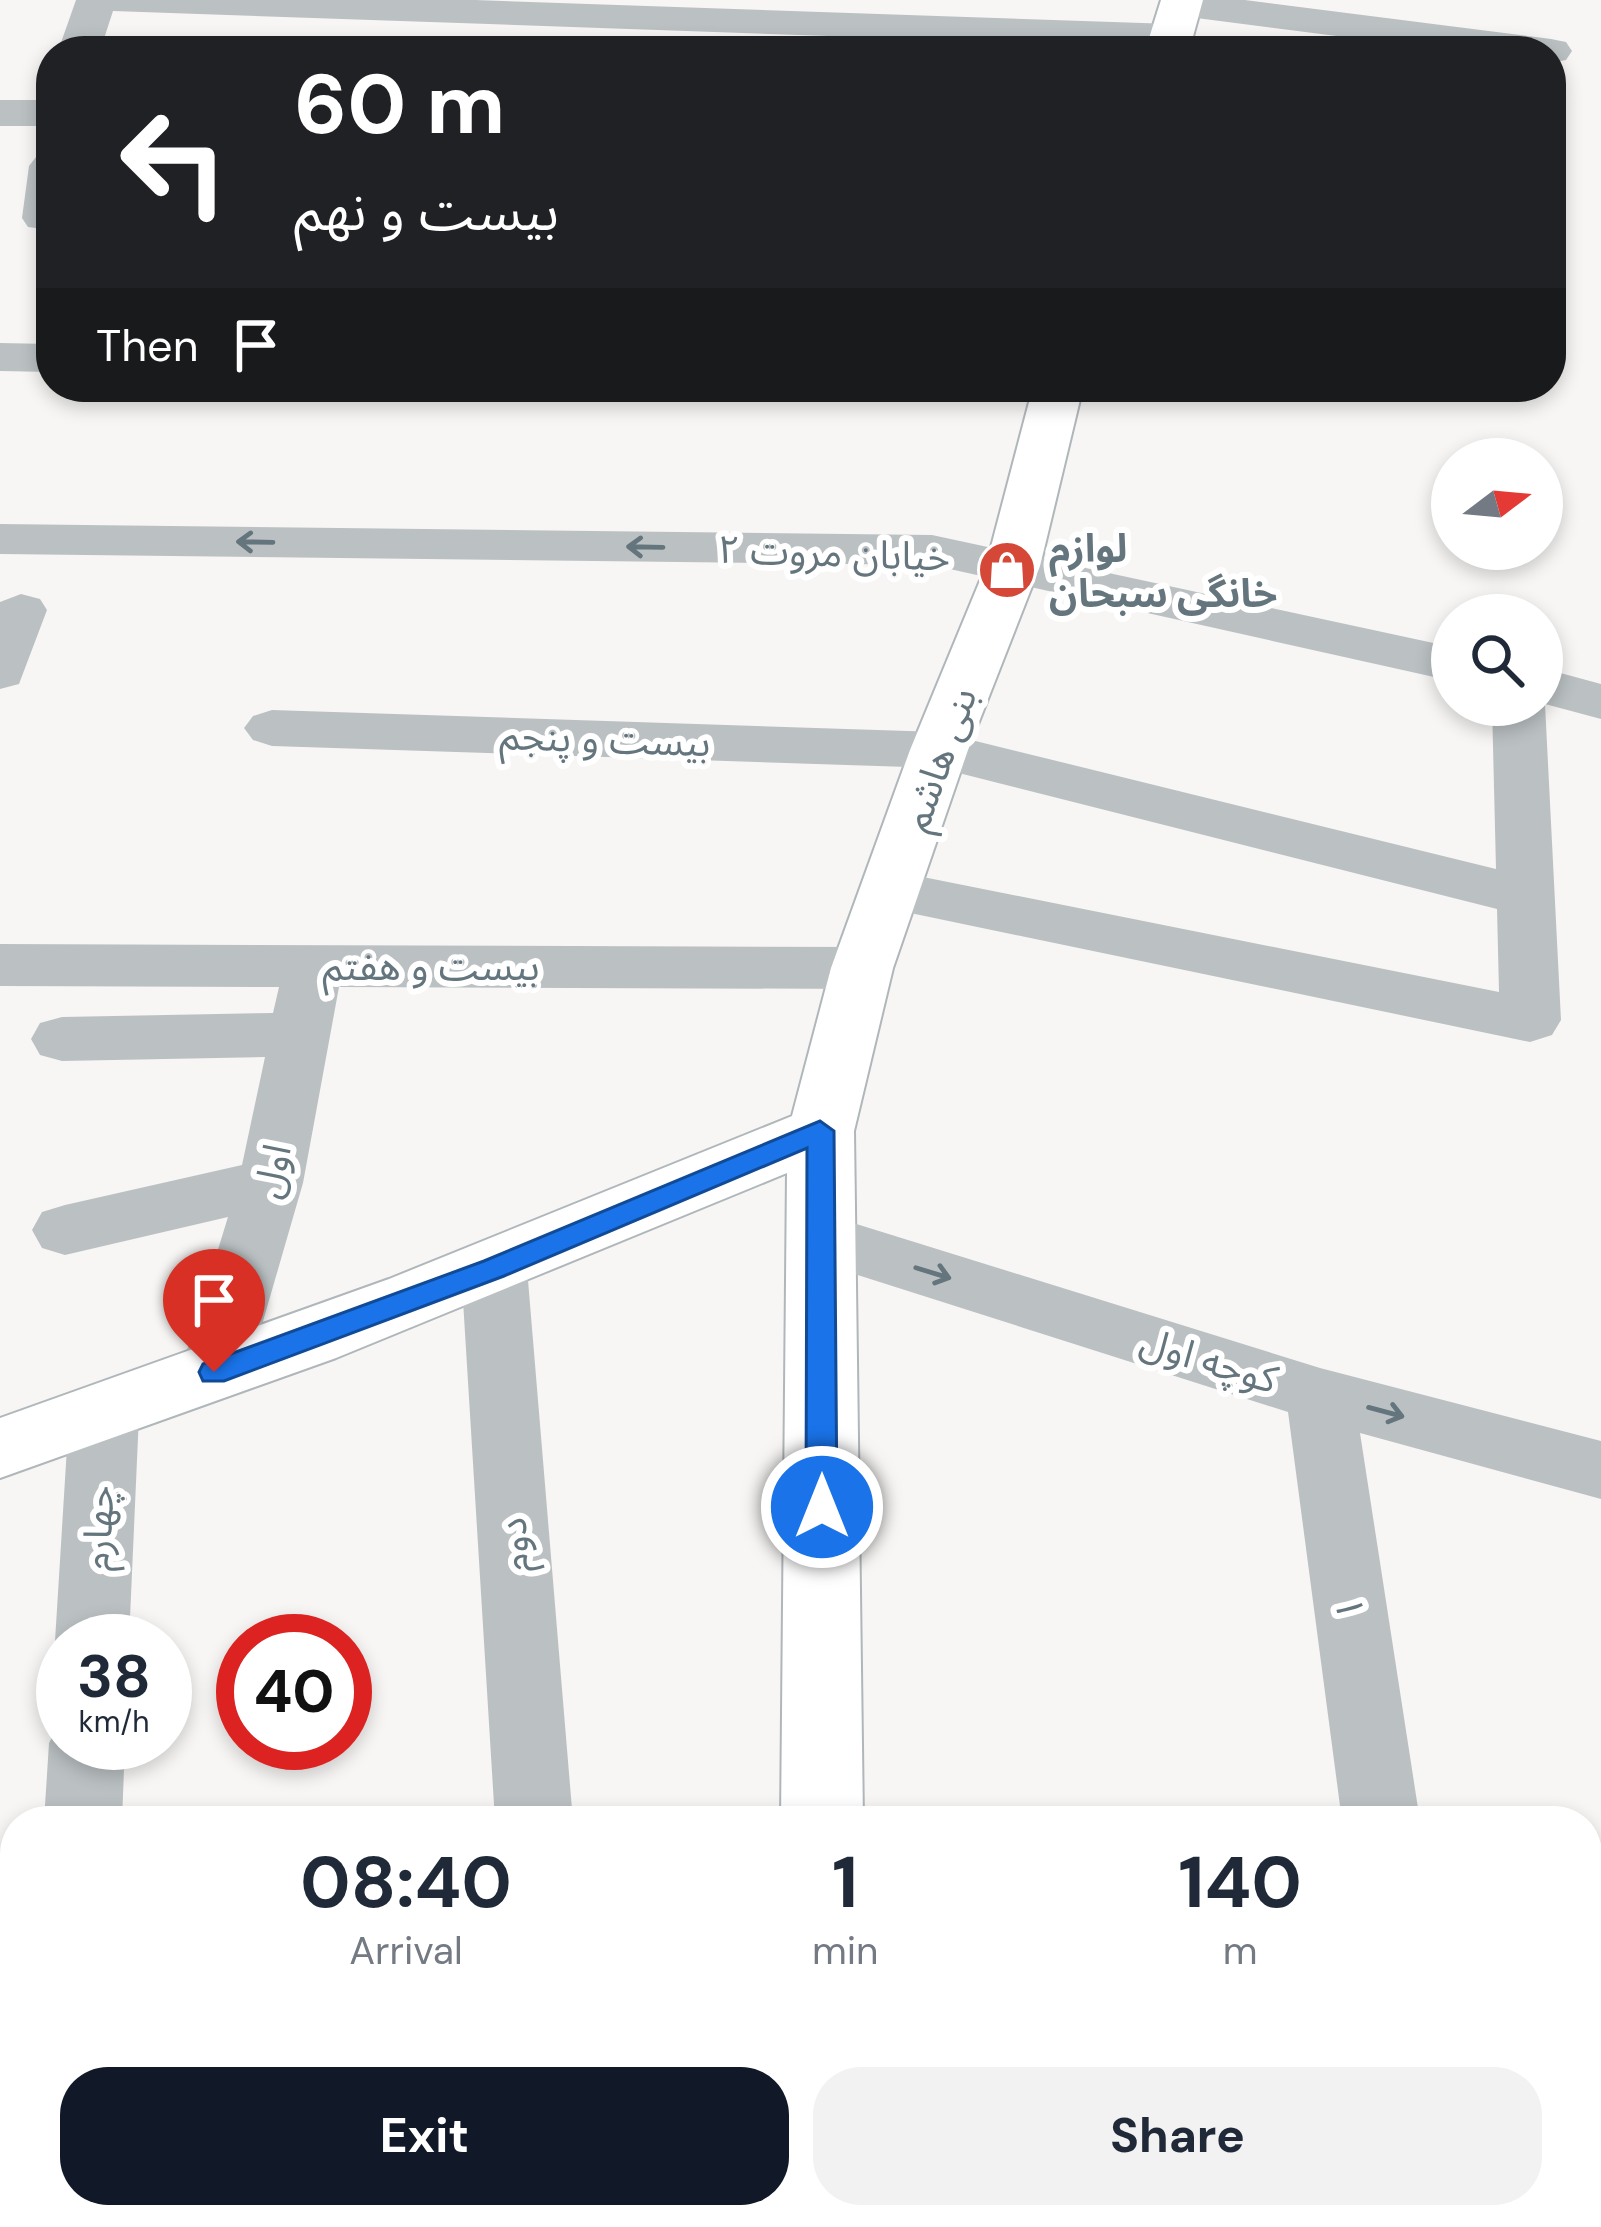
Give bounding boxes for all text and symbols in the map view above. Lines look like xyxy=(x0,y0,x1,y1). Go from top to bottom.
text: 60 m xyxy=(294,50,505,159)
icon: left xyxy=(96,84,252,240)
text: بیست و نهم xyxy=(294,176,559,247)
icon: arrive xyxy=(223,312,289,378)
text: Then xyxy=(96,316,199,375)
north arrow xyxy=(1431,438,1563,570)
map controls xyxy=(1431,438,1563,726)
street label: خیابان مروت ۲ xyxy=(717,523,951,583)
place label: لوازم خانگی سبحان xyxy=(1049,523,1277,619)
one-way arrow xyxy=(236,530,275,553)
one-way arrow xyxy=(626,535,665,558)
shop icon: لوازم خانگی سبحان xyxy=(976,539,1038,601)
button: search xyxy=(1431,594,1563,726)
street label: بنی هاشم xyxy=(890,680,992,839)
street label: بیست و پنجم xyxy=(499,710,711,772)
street label: بیست و هفتم xyxy=(322,941,540,996)
street label: اول xyxy=(241,1139,303,1203)
pin xyxy=(163,1249,265,1372)
one-way arrow xyxy=(913,1263,951,1285)
icon: arrive xyxy=(181,1267,247,1333)
street label: کوچه اول xyxy=(1134,1315,1285,1405)
one-way arrow xyxy=(1366,1403,1404,1425)
position arrow xyxy=(759,1444,885,1570)
street label: چهارم xyxy=(70,1484,130,1572)
street label: دوم xyxy=(487,1516,545,1574)
street label: ۱ xyxy=(1323,1593,1377,1623)
speed limit sign: 40 xyxy=(216,1614,372,1770)
text: 38 xyxy=(77,1637,151,1716)
text: km/h xyxy=(79,1702,149,1741)
text: 08:40 xyxy=(300,1836,512,1929)
text: 1 xyxy=(832,1836,858,1929)
text: 140 xyxy=(1178,1836,1302,1929)
text: Arrival xyxy=(349,1925,463,1976)
text: min xyxy=(812,1925,878,1976)
text: m xyxy=(1223,1925,1258,1976)
button: Exit xyxy=(60,2067,789,2205)
button: Share xyxy=(813,2067,1542,2205)

